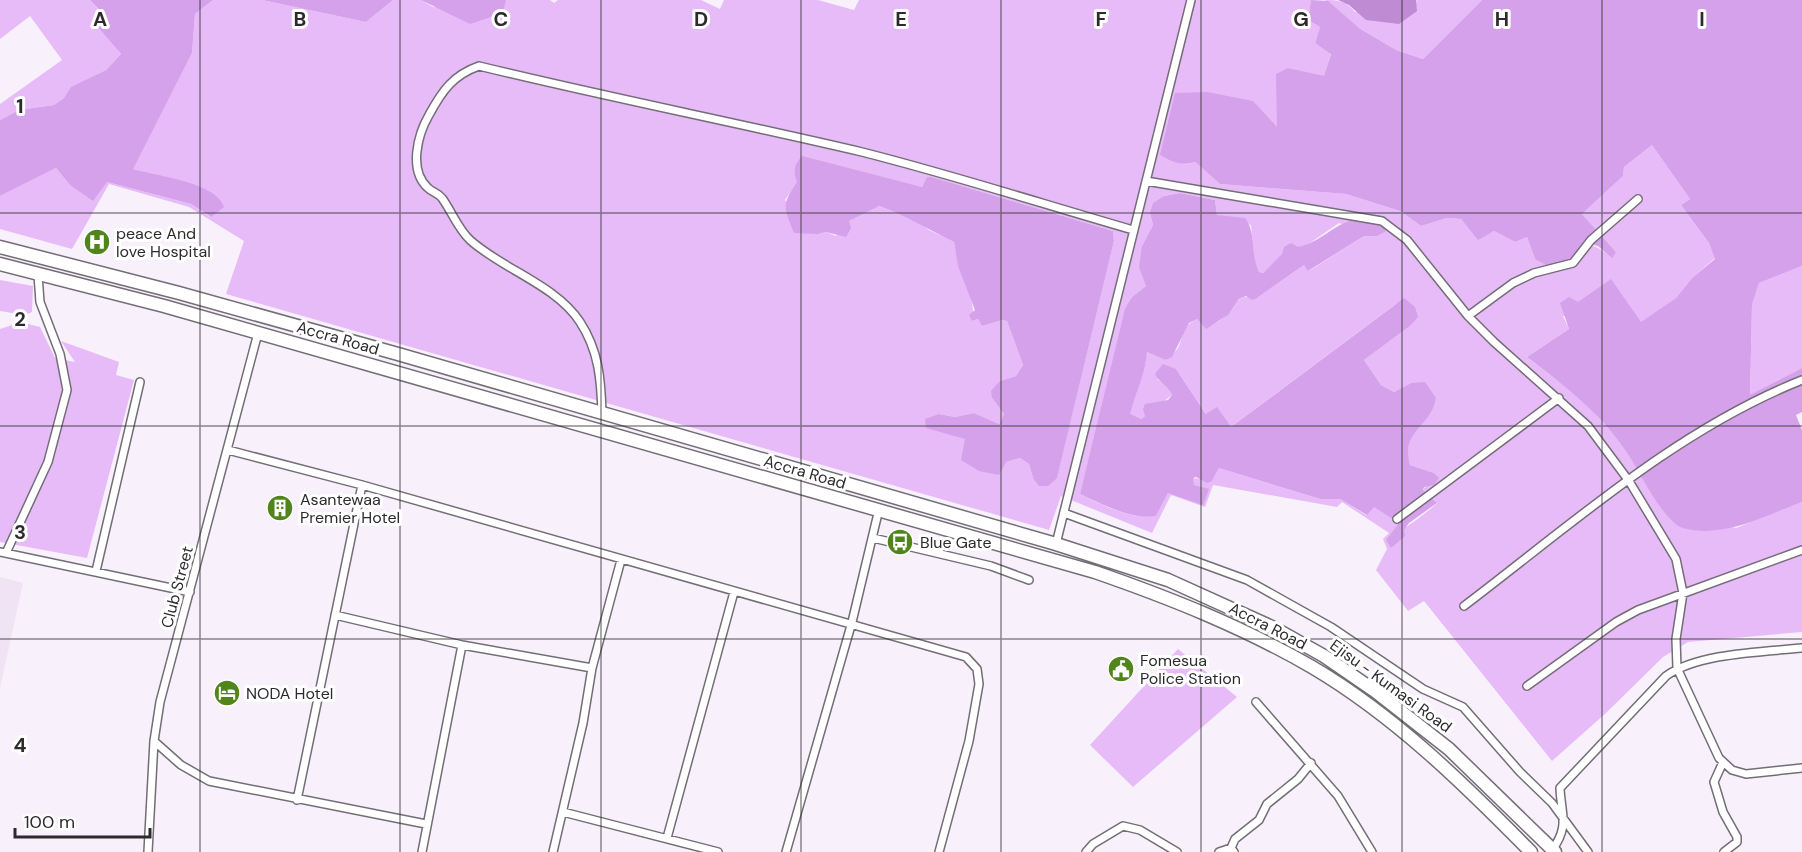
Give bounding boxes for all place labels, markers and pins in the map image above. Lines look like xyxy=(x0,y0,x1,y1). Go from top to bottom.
place label: peace And love Hospital xyxy=(116,223,211,262)
hospital icon: peace And love Hospital xyxy=(82,227,112,257)
place label: Asantewaa Premier Hotel xyxy=(300,489,400,528)
building icon: Asantewaa Premier Hotel xyxy=(265,493,295,523)
bus stop icon: Blue Gate xyxy=(885,527,915,557)
place label: Blue Gate xyxy=(920,532,991,553)
place label: Fomesua Police Station xyxy=(1140,650,1241,689)
public building icon: Fomesua Police Station xyxy=(1106,654,1136,684)
hotel icon: NODA Hotel xyxy=(212,678,242,708)
place label: NODA Hotel xyxy=(246,683,333,704)

